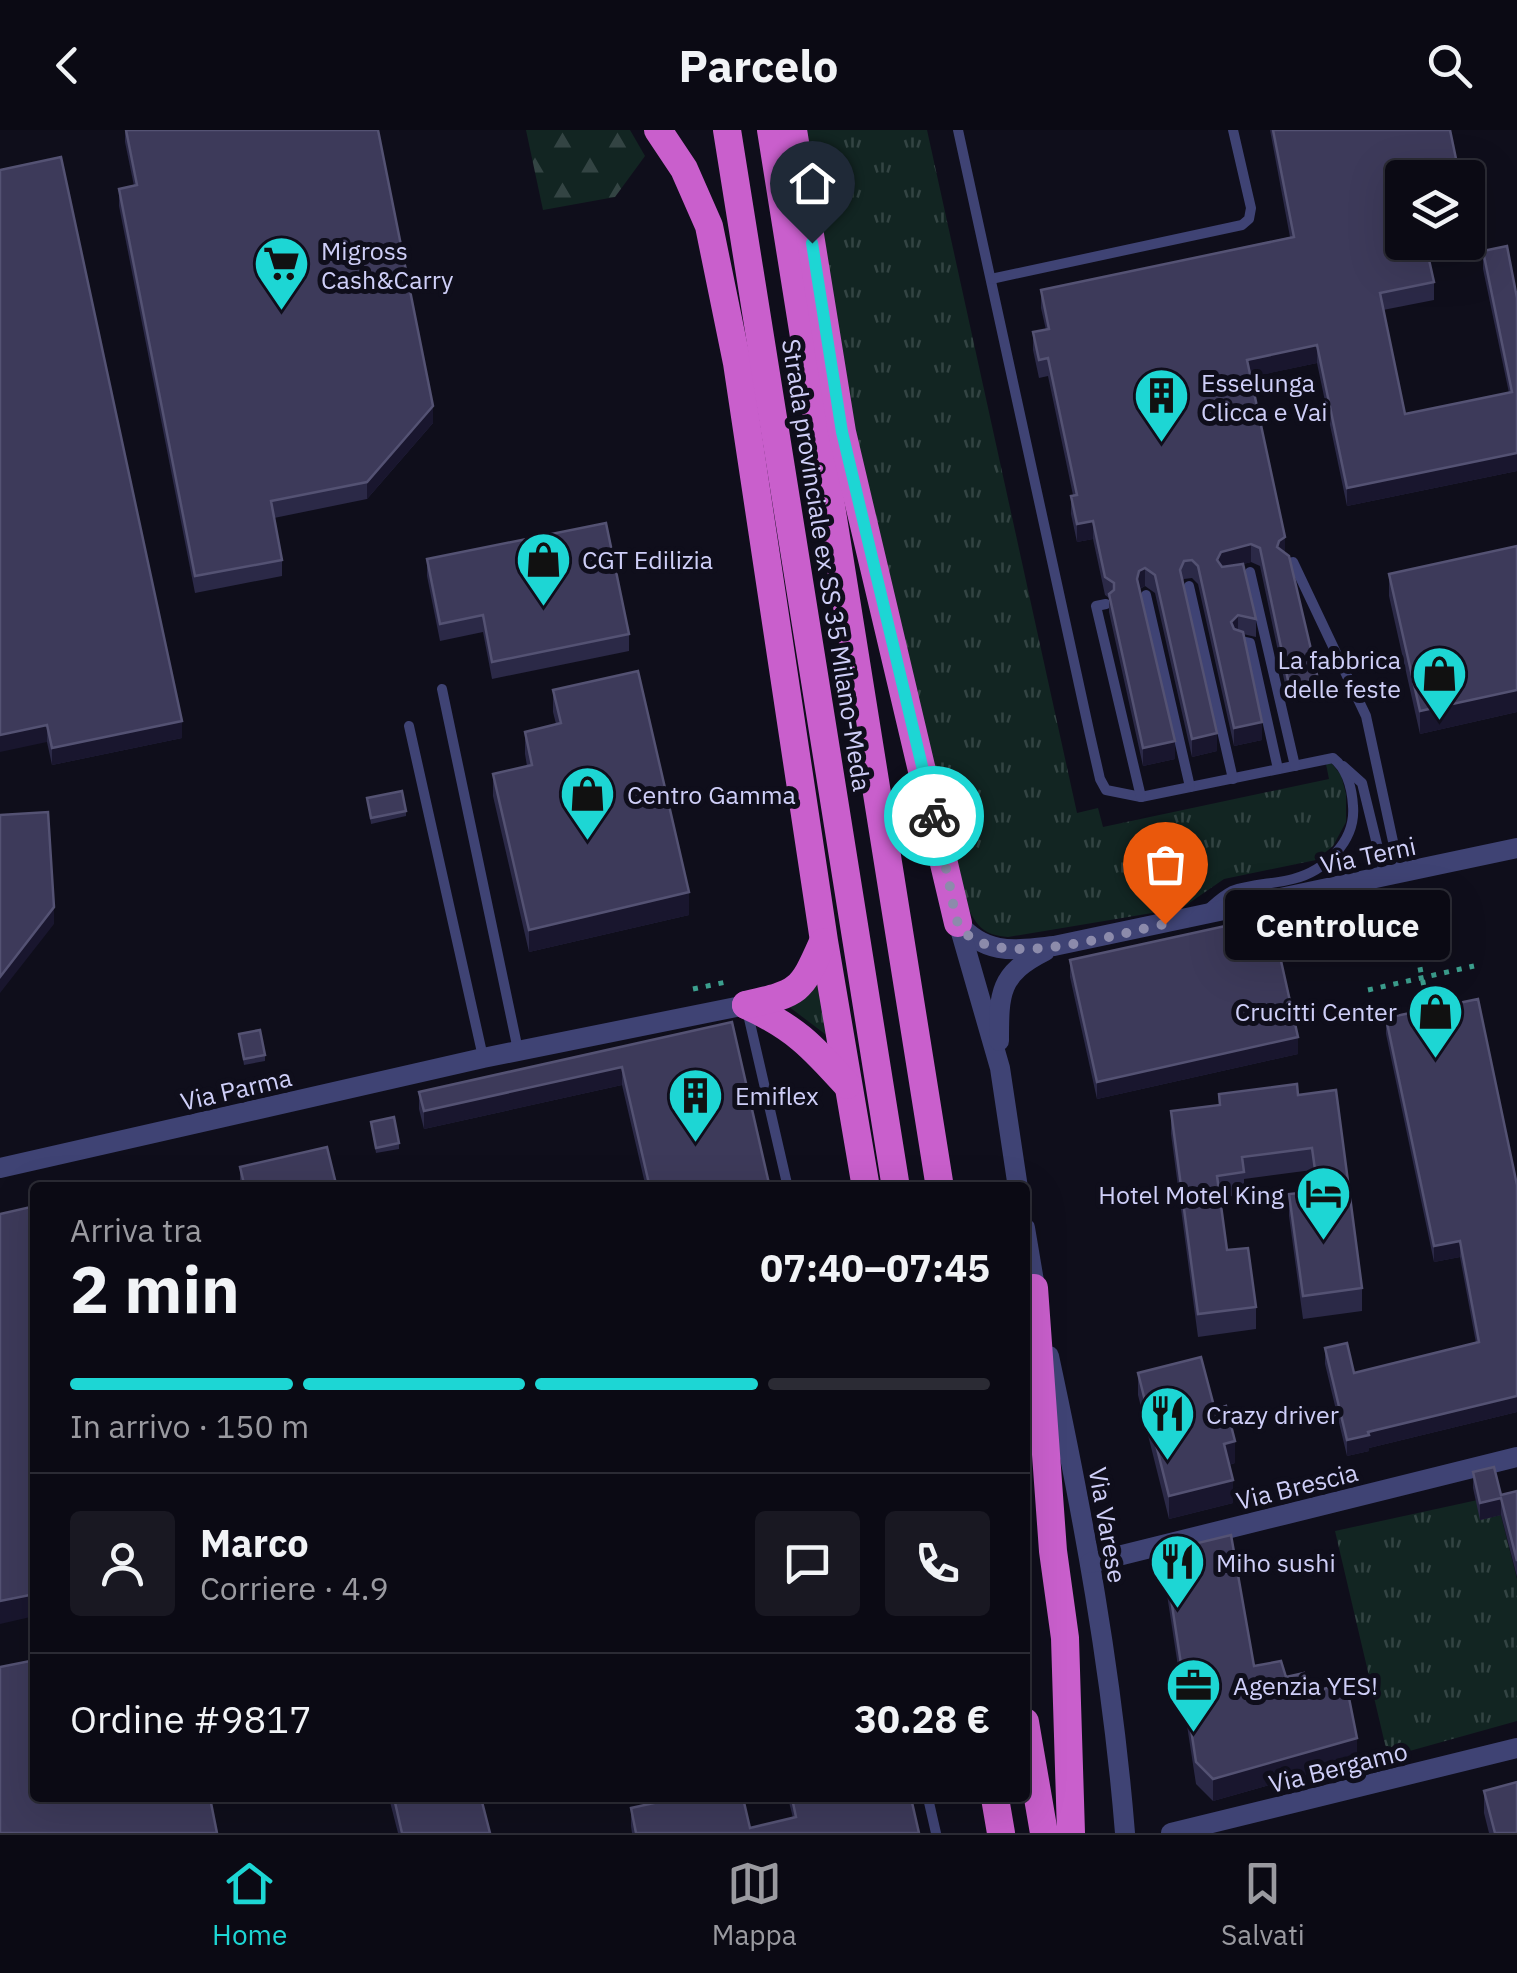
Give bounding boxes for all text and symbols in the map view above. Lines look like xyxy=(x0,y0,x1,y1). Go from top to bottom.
text: Parcelo xyxy=(679,36,838,94)
icon: back xyxy=(40,38,95,93)
icon: search xyxy=(1422,38,1477,93)
pin xyxy=(770,141,855,244)
icon: home xyxy=(785,156,840,211)
map controls xyxy=(1385,160,1485,260)
button: layers xyxy=(1385,160,1485,260)
supermarket icon: Migross Cash&Carry xyxy=(252,234,312,313)
place label: Migross Cash&Carry xyxy=(321,234,454,296)
street label: Strada provinciale ex SS 35 Milano-Meda xyxy=(775,336,879,794)
building icon: Esselunga Clicca e Vai xyxy=(1132,366,1192,445)
place label: Esselunga Clicca e Vai xyxy=(1201,366,1328,428)
shop icon: CGT Edilizia xyxy=(513,529,573,608)
place label: CGT Edilizia xyxy=(582,543,713,576)
place label: La fabbrica delle feste xyxy=(1277,643,1401,705)
shop icon: La fabbrica delle feste xyxy=(1410,643,1470,722)
shop icon: Centro Gamma xyxy=(558,764,618,843)
courier xyxy=(884,766,984,866)
place label: Centro Gamma xyxy=(627,778,796,811)
icon: bike xyxy=(907,789,962,844)
pin xyxy=(1123,822,1208,925)
street label: Via Terni xyxy=(1317,829,1419,881)
icon: bag xyxy=(1138,837,1193,892)
callout: Centroluce xyxy=(1225,889,1450,959)
text: Centroluce xyxy=(1255,904,1420,946)
shop icon: Crucitti Center xyxy=(1406,981,1466,1060)
place label: Crucitti Center xyxy=(1235,995,1397,1028)
street label: Via Parma xyxy=(177,1060,295,1118)
building icon: Emiflex xyxy=(666,1065,726,1144)
place label: Emiflex xyxy=(735,1079,819,1112)
hotel icon: Hotel Motel King xyxy=(1293,1164,1353,1243)
place label: Hotel Motel King xyxy=(1098,1178,1284,1211)
text: Arriva tra xyxy=(70,1209,202,1251)
text: 07:40–07:45 xyxy=(760,1243,990,1292)
text: 2 min xyxy=(70,1246,240,1331)
restaurant icon: Crazy driver xyxy=(1137,1384,1197,1463)
place label: Crazy driver xyxy=(1206,1398,1339,1431)
text: In arrivo · 150 m xyxy=(70,1405,309,1447)
street label: Via Brescia xyxy=(1233,1455,1361,1517)
street label: Via Varese xyxy=(1082,1464,1134,1586)
button: person xyxy=(70,1511,175,1616)
button: chat xyxy=(755,1511,860,1616)
button: phone xyxy=(885,1511,990,1616)
text: Marco xyxy=(200,1518,309,1567)
restaurant icon: Miho sushi xyxy=(1147,1532,1207,1611)
place label: Miho sushi xyxy=(1216,1546,1336,1579)
text: Corriere · 4.9 xyxy=(200,1567,389,1609)
office icon: Agenzia YES! xyxy=(1164,1655,1224,1734)
place label: Agenzia YES! xyxy=(1233,1669,1378,1702)
text: Ordine #9817 xyxy=(70,1694,312,1743)
text: 30.28 € xyxy=(854,1694,990,1743)
street label: Via Bergamo xyxy=(1265,1734,1411,1800)
tab: Home xyxy=(212,1856,287,1953)
tab: Mappa xyxy=(712,1856,797,1953)
tab: Salvati xyxy=(1221,1856,1305,1953)

